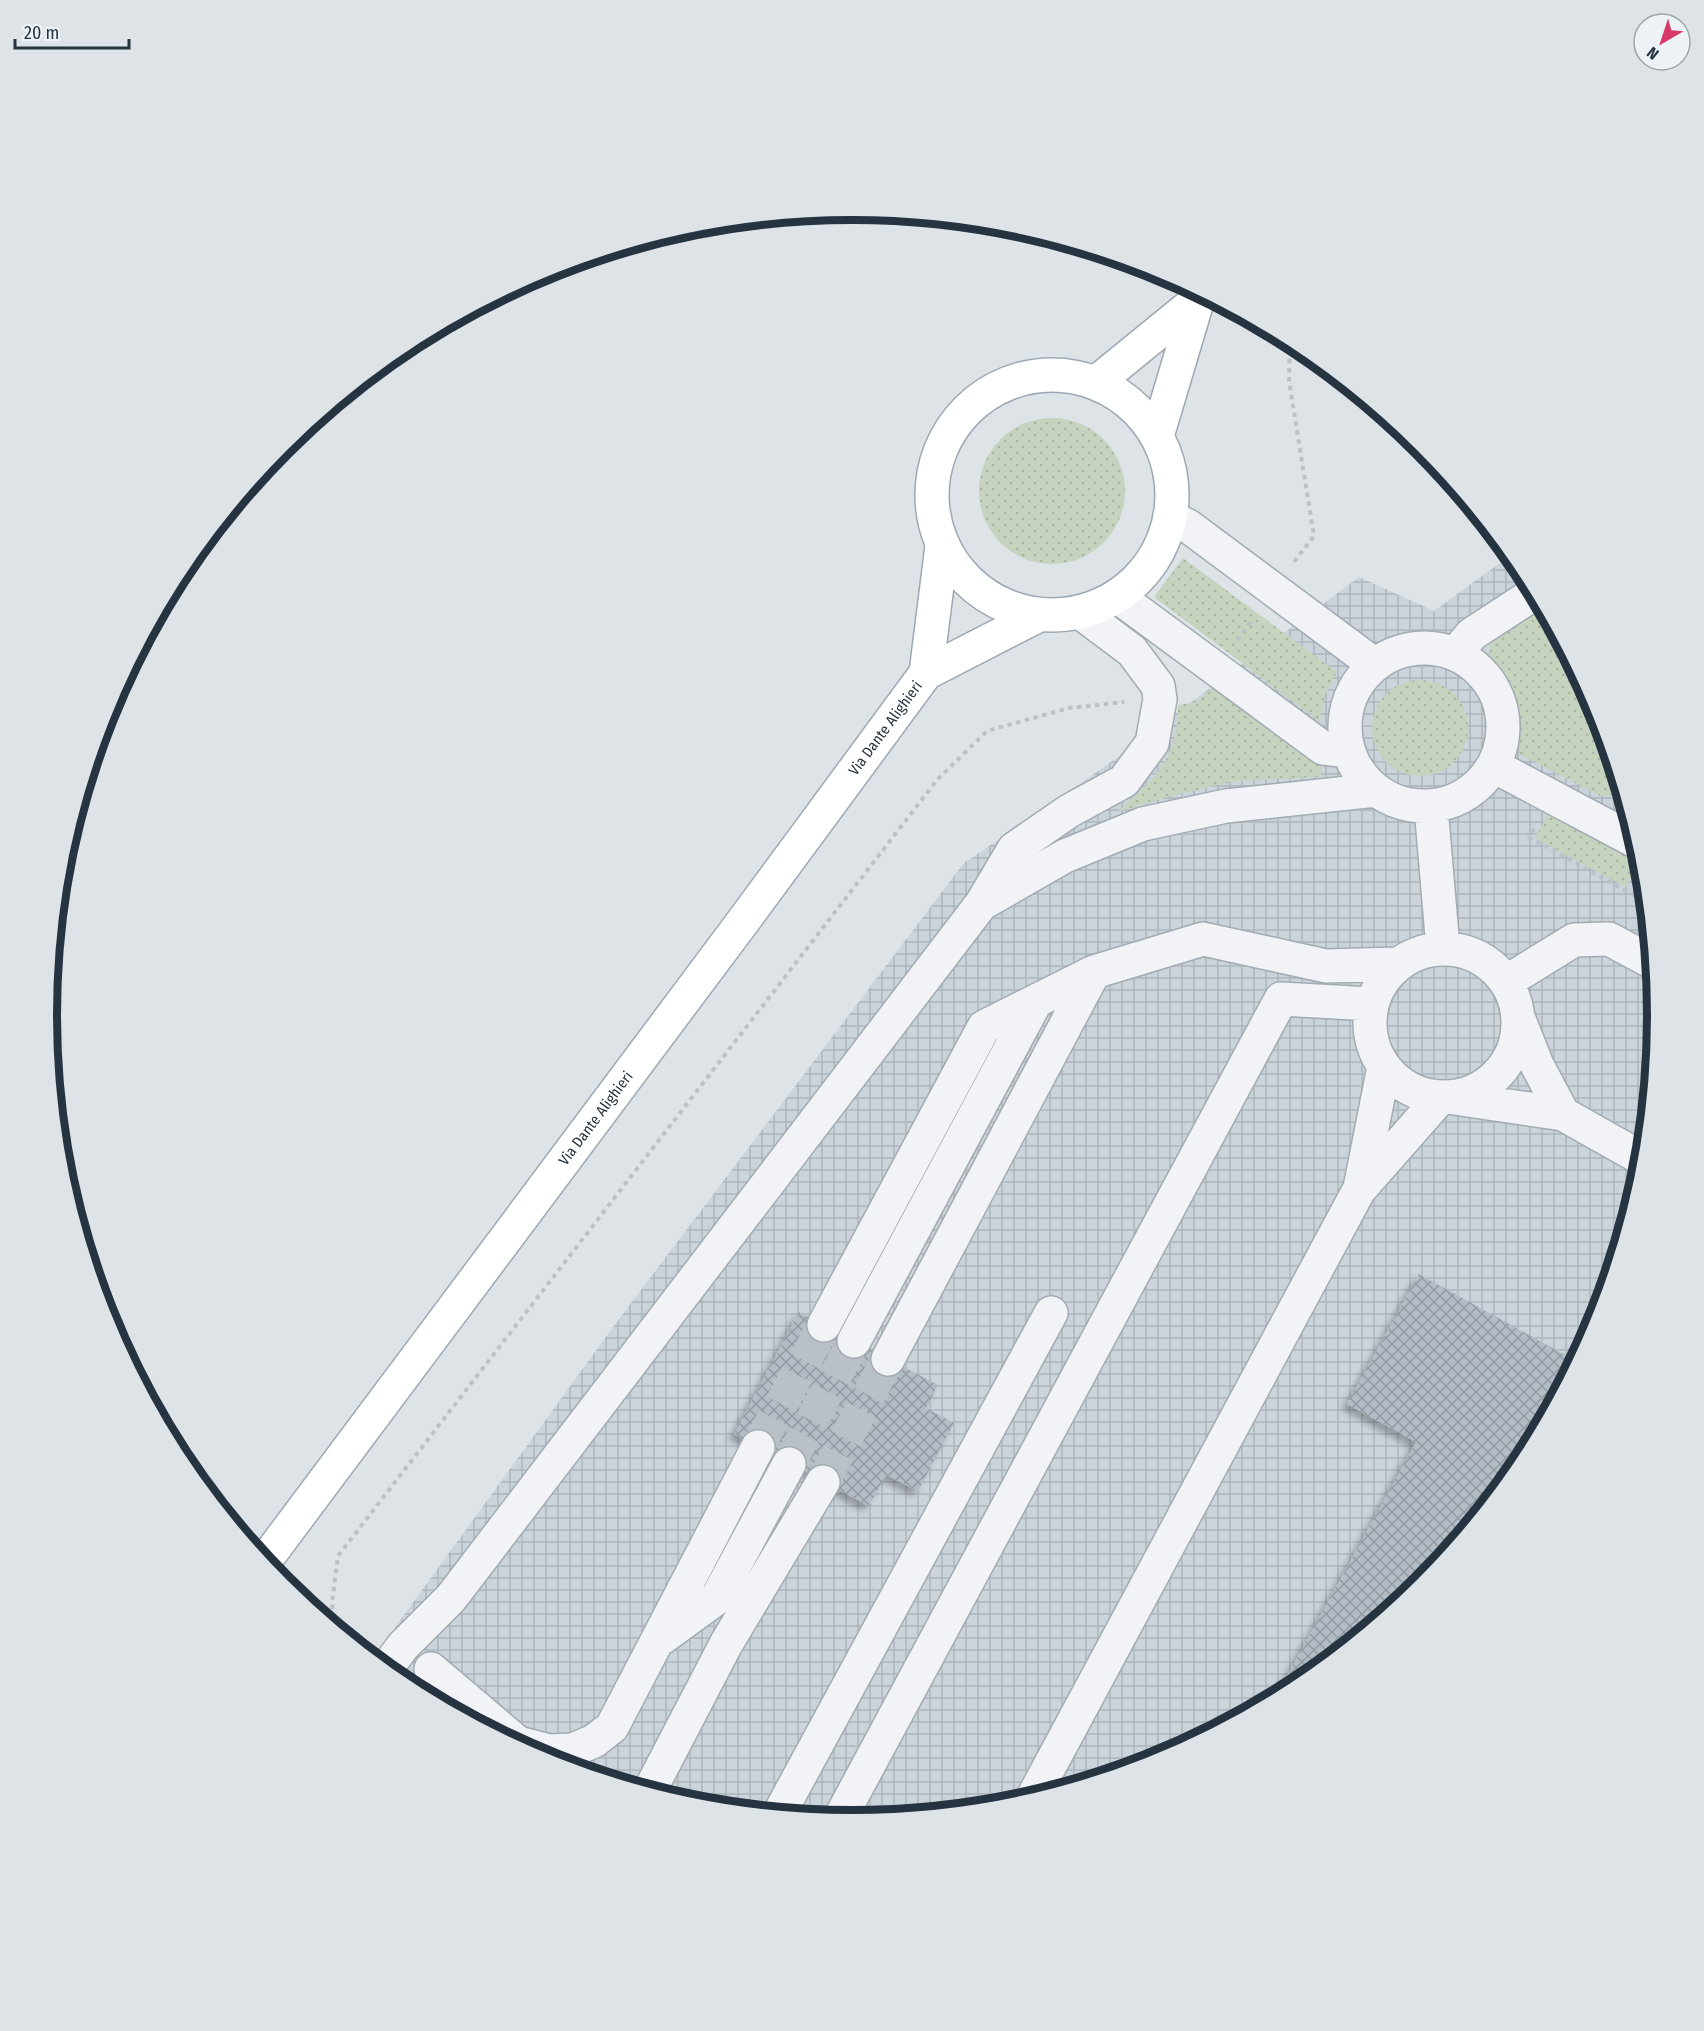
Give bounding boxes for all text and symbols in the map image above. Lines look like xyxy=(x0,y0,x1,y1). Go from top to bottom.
scale bar xyxy=(15,12,129,50)
north arrow xyxy=(1632,12,1692,72)
text: 20 m xyxy=(24,22,59,44)
text: N xyxy=(1643,43,1663,64)
street label: Via Dante Alighieri xyxy=(845,677,926,779)
street label: Via Dante Alighieri xyxy=(555,1068,637,1169)

